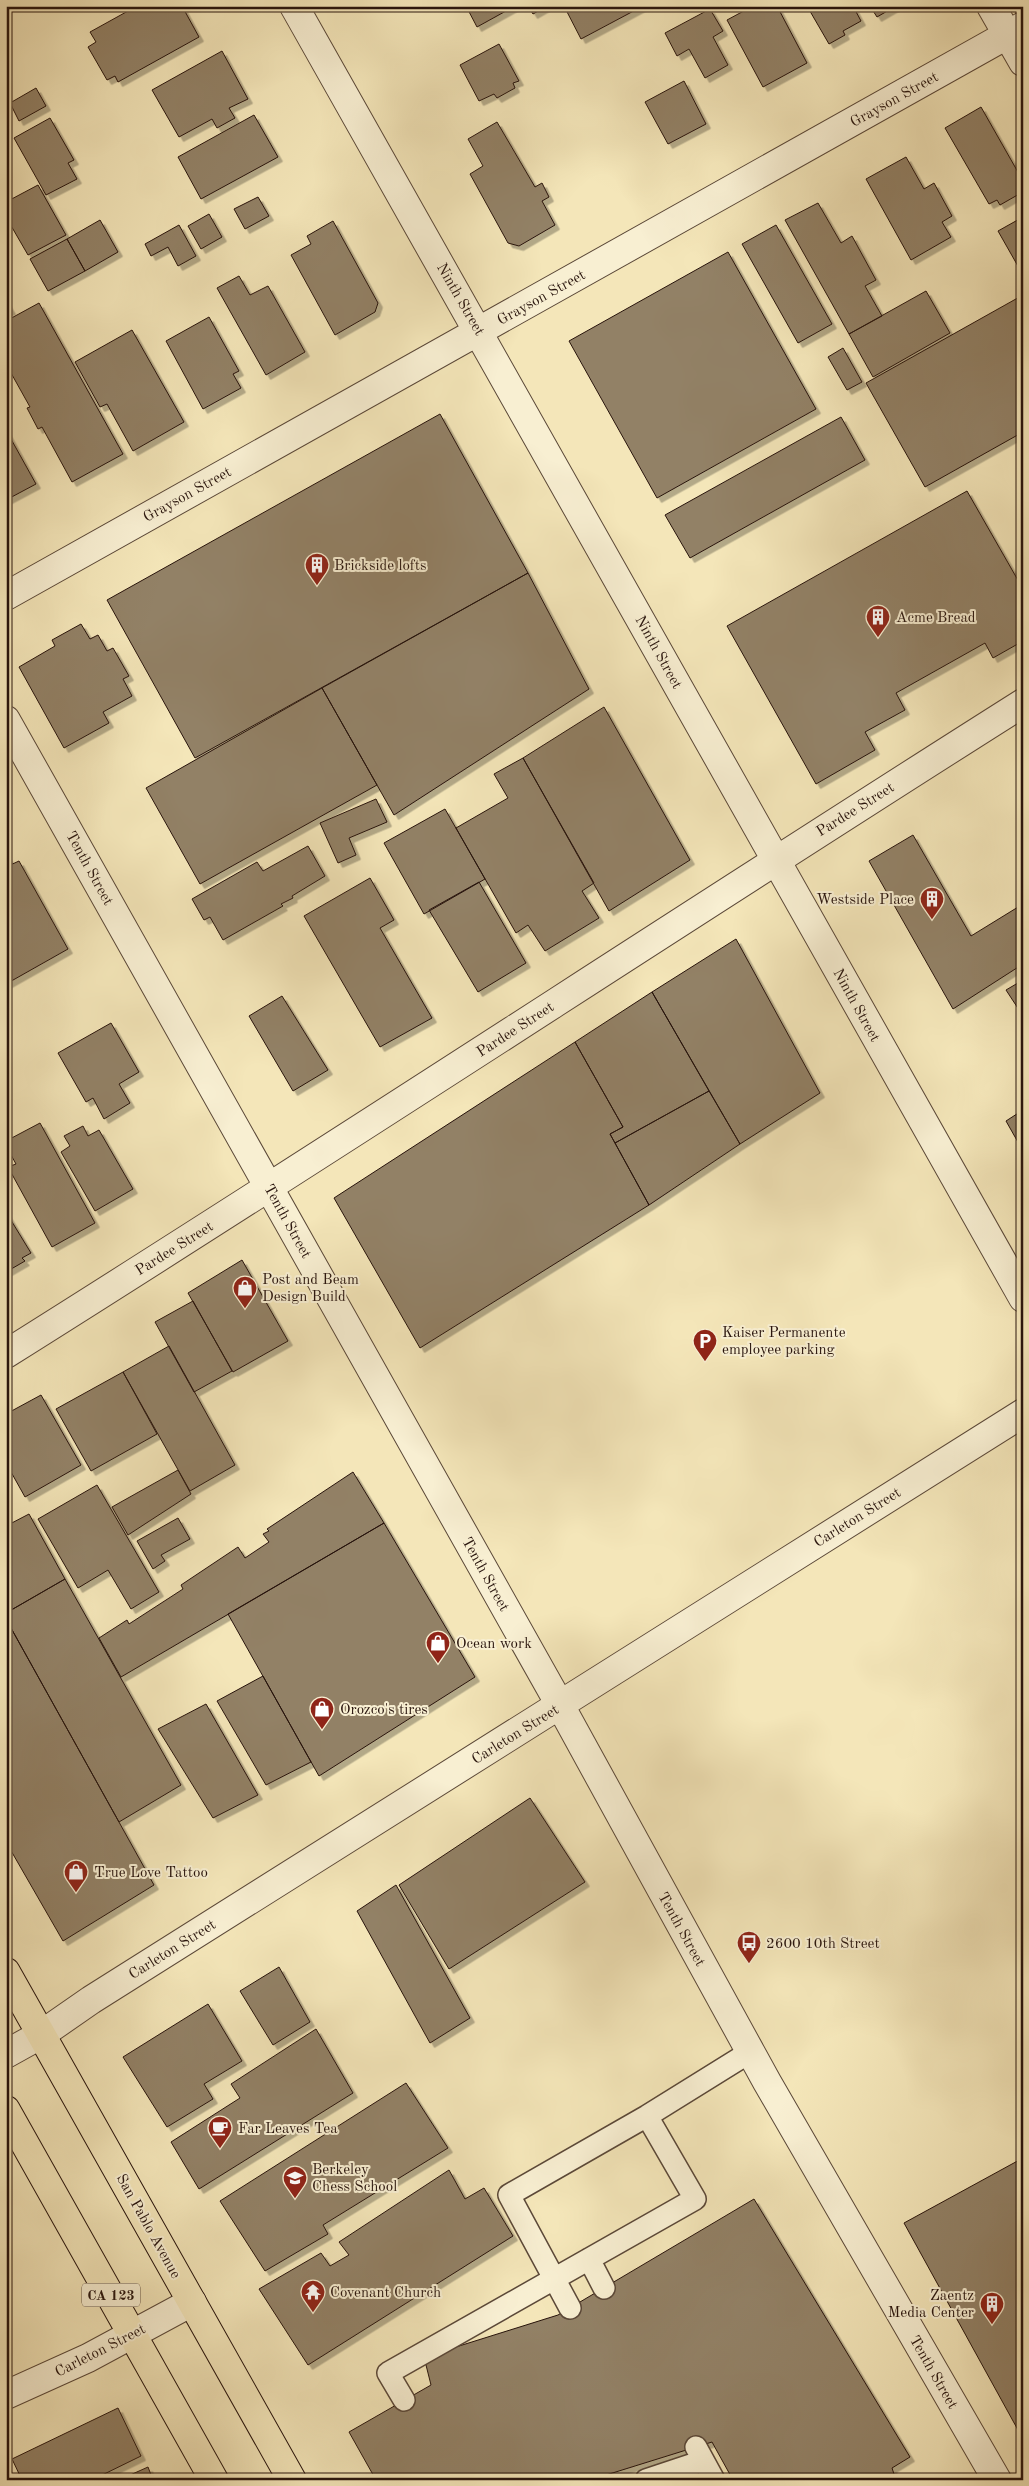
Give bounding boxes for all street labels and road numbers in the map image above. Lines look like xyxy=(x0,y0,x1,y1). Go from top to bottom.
street label: Grayson Street xyxy=(848,70,941,131)
street label: Ninth Street xyxy=(433,261,486,339)
street label: Grayson Street xyxy=(495,268,588,329)
street label: Grayson Street xyxy=(141,465,234,526)
street label: Ninth Street xyxy=(631,614,684,692)
street label: Pardee Street xyxy=(814,780,897,840)
street label: Tenth Street xyxy=(62,829,115,908)
street label: Ninth Street xyxy=(829,967,882,1045)
street label: Pardee Street xyxy=(475,1000,557,1061)
street label: Tenth Street xyxy=(260,1182,313,1261)
street label: Pardee Street xyxy=(133,1219,216,1279)
street label: Carleton Street xyxy=(812,1486,904,1551)
street label: Tenth Street xyxy=(458,1535,511,1614)
street label: Carleton Street xyxy=(470,1703,562,1768)
street label: Tenth Street xyxy=(654,1890,707,1969)
street label: Carleton Street xyxy=(127,1918,219,1983)
street label: San Pablo Avenue xyxy=(113,2172,183,2282)
road number: CA 123 xyxy=(82,2284,140,2306)
street label: Carleton Street xyxy=(53,2322,148,2381)
street label: Tenth Street xyxy=(906,2333,960,2412)

